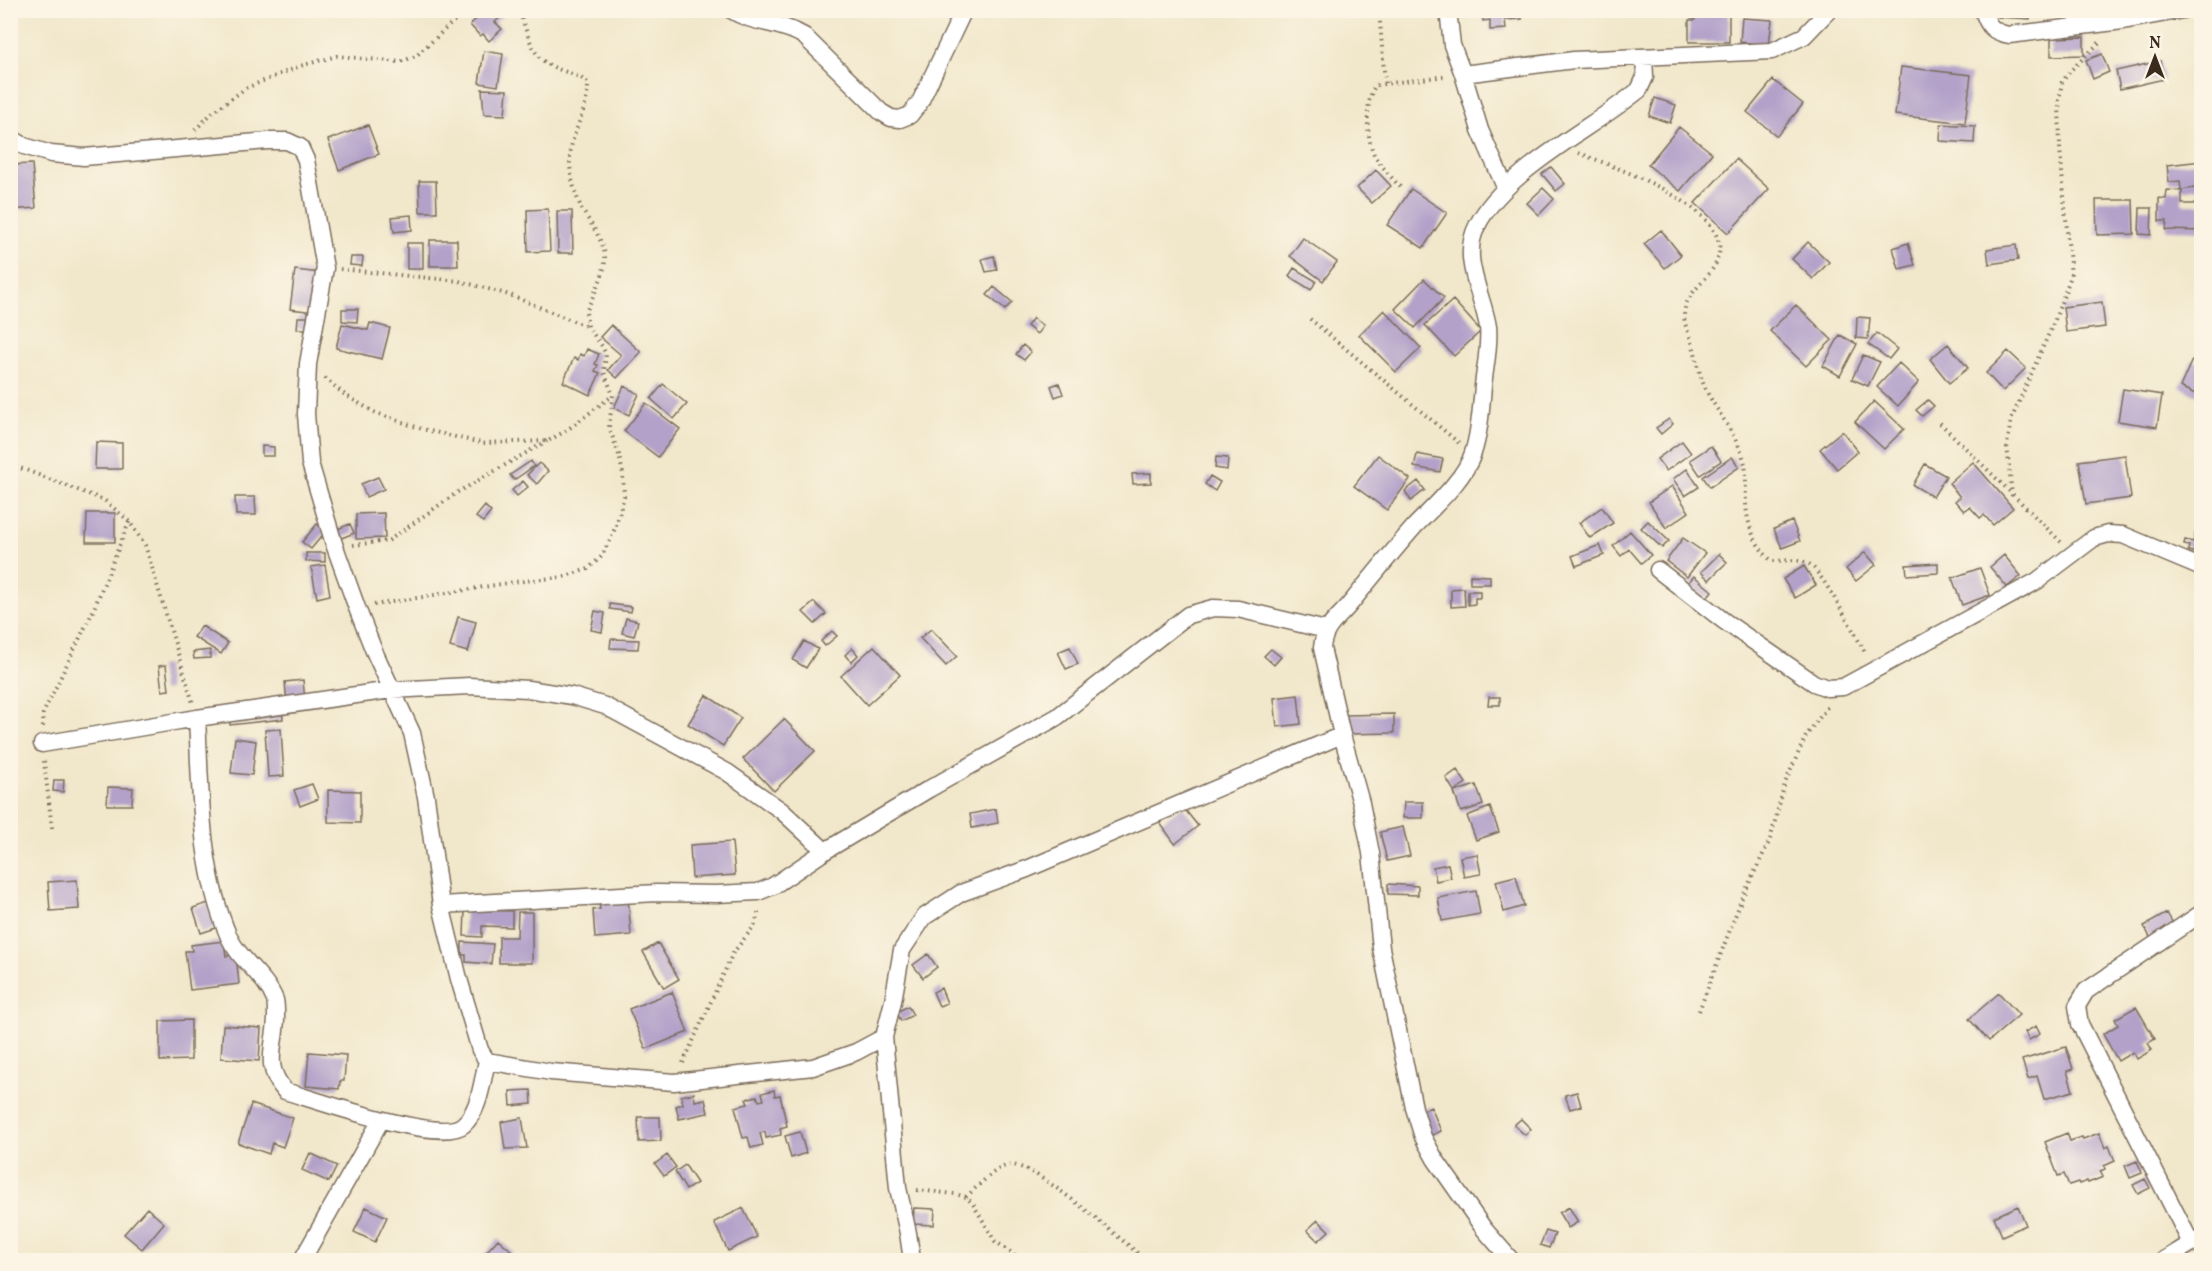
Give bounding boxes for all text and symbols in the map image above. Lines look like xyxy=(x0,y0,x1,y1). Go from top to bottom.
north arrow xyxy=(2125,27,2185,87)
text: N xyxy=(2149,33,2161,55)

